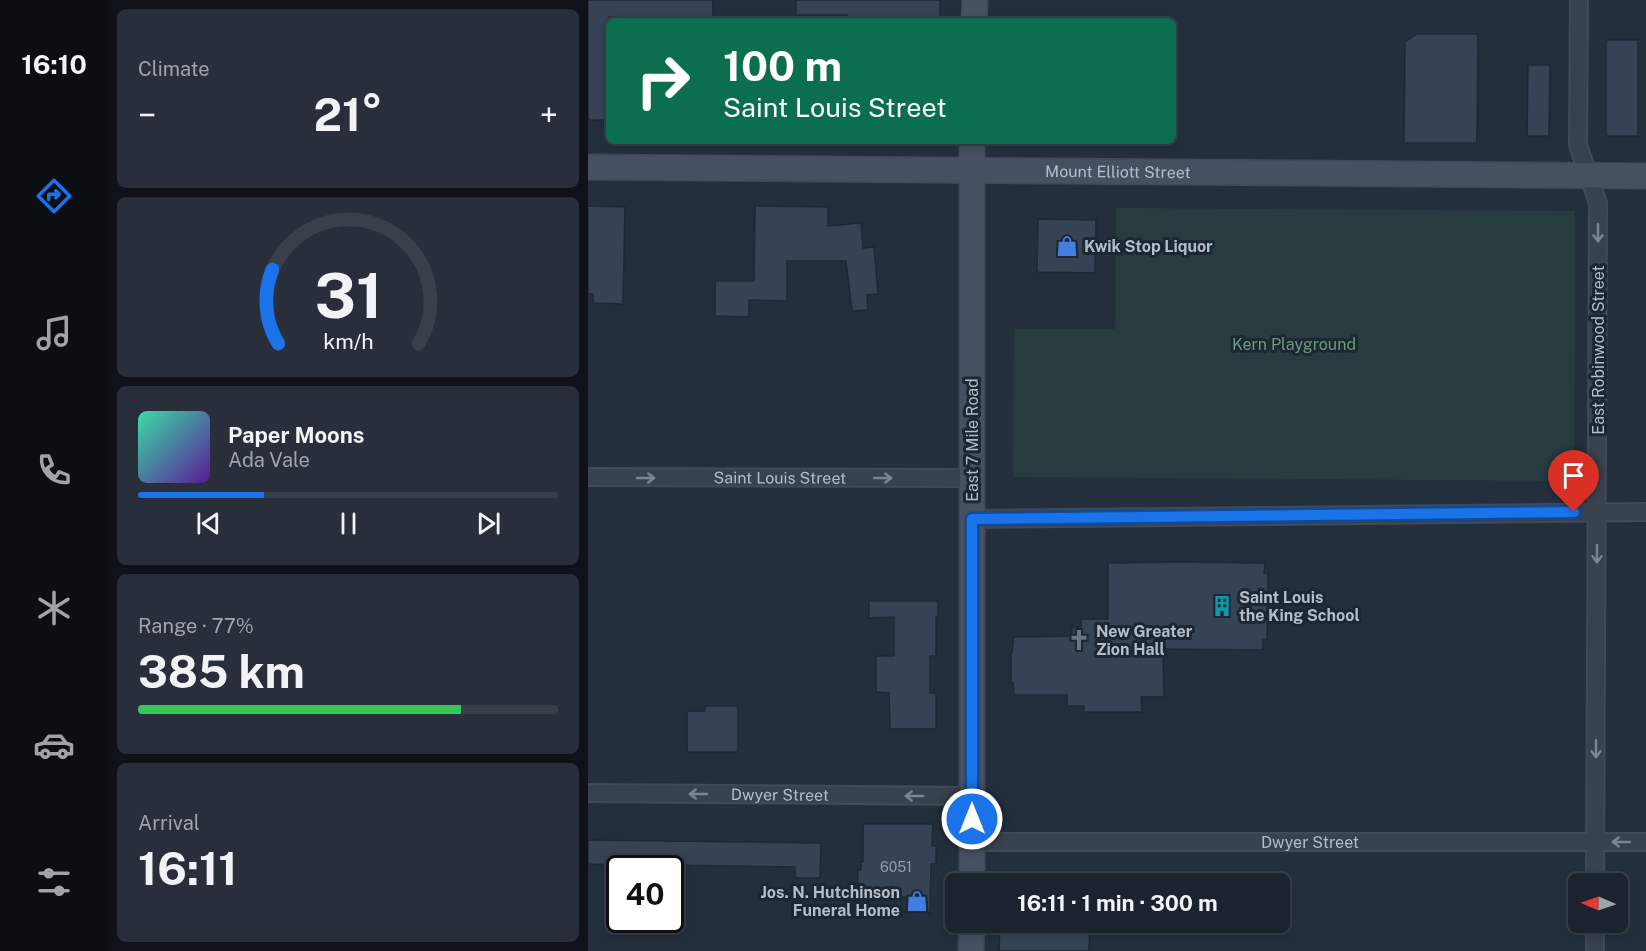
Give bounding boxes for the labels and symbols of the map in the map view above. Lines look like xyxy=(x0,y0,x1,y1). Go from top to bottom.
street label: Mount Elliott Street xyxy=(1045,162,1191,182)
one-way arrow xyxy=(1592,223,1604,243)
shop icon: Kwik Stop Liquor xyxy=(1055,234,1079,258)
place label: Kwik Stop Liquor xyxy=(1084,237,1213,256)
street label: East Robinwood Street xyxy=(1589,265,1608,435)
park label: Kern Playground xyxy=(1232,335,1356,354)
street label: East 7 Mile Road xyxy=(963,378,982,502)
pin xyxy=(1548,450,1599,512)
street label: Saint Louis Street xyxy=(714,468,846,488)
one-way arrow xyxy=(636,472,656,484)
one-way arrow xyxy=(873,472,893,484)
one-way arrow xyxy=(1591,544,1603,564)
place label: Saint Louis the King School xyxy=(1239,588,1360,625)
building icon: Saint Louis the King School xyxy=(1210,594,1234,618)
place label: New Greater Zion Hall xyxy=(1096,622,1193,659)
church icon: New Greater Zion Hall xyxy=(1067,628,1091,652)
one-way arrow xyxy=(1590,739,1602,759)
street label: Dwyer Street xyxy=(731,785,829,805)
position arrow xyxy=(940,787,1004,851)
one-way arrow xyxy=(688,788,708,800)
one-way arrow xyxy=(904,790,924,802)
street label: Dwyer Street xyxy=(1261,833,1359,852)
one-way arrow xyxy=(1611,836,1631,848)
speed limit sign: 40 xyxy=(606,855,684,933)
house number: 6051 xyxy=(880,859,912,875)
north arrow xyxy=(1568,873,1628,933)
place label: Jos. N. Hutchinson Funeral Home xyxy=(760,883,900,920)
shop icon: Jos. N. Hutchinson Funeral Home xyxy=(905,889,929,913)

